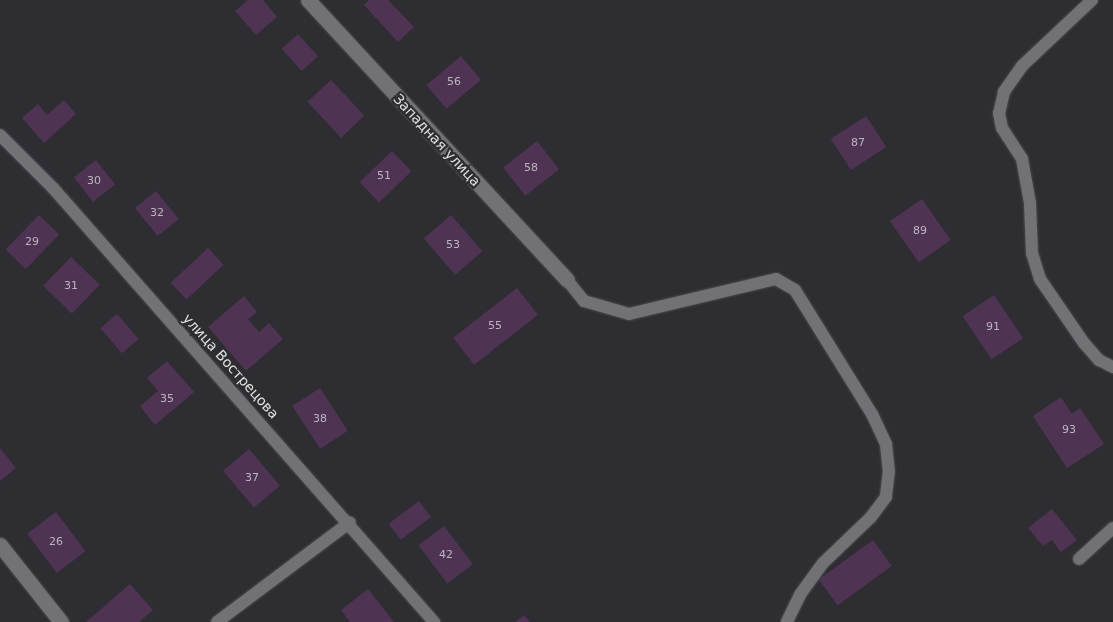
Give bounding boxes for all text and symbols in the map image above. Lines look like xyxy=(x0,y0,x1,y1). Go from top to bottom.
house number: 56 xyxy=(447,75,461,89)
street label: Западная улица xyxy=(390,90,484,190)
house number: 87 xyxy=(851,136,865,150)
house number: 58 xyxy=(524,161,538,175)
house number: 51 xyxy=(377,169,391,183)
house number: 30 xyxy=(87,174,101,188)
house number: 32 xyxy=(150,206,164,220)
house number: 89 xyxy=(913,224,927,238)
house number: 29 xyxy=(25,235,39,249)
house number: 53 xyxy=(446,238,460,252)
house number: 31 xyxy=(64,279,78,293)
street label: улица Вострецова xyxy=(179,310,283,422)
house number: 55 xyxy=(488,319,502,333)
house number: 91 xyxy=(986,320,1000,334)
house number: 35 xyxy=(160,392,174,406)
house number: 38 xyxy=(313,412,327,426)
house number: 93 xyxy=(1062,423,1076,437)
house number: 37 xyxy=(245,471,259,485)
house number: 26 xyxy=(49,535,63,549)
house number: 42 xyxy=(439,548,453,562)

